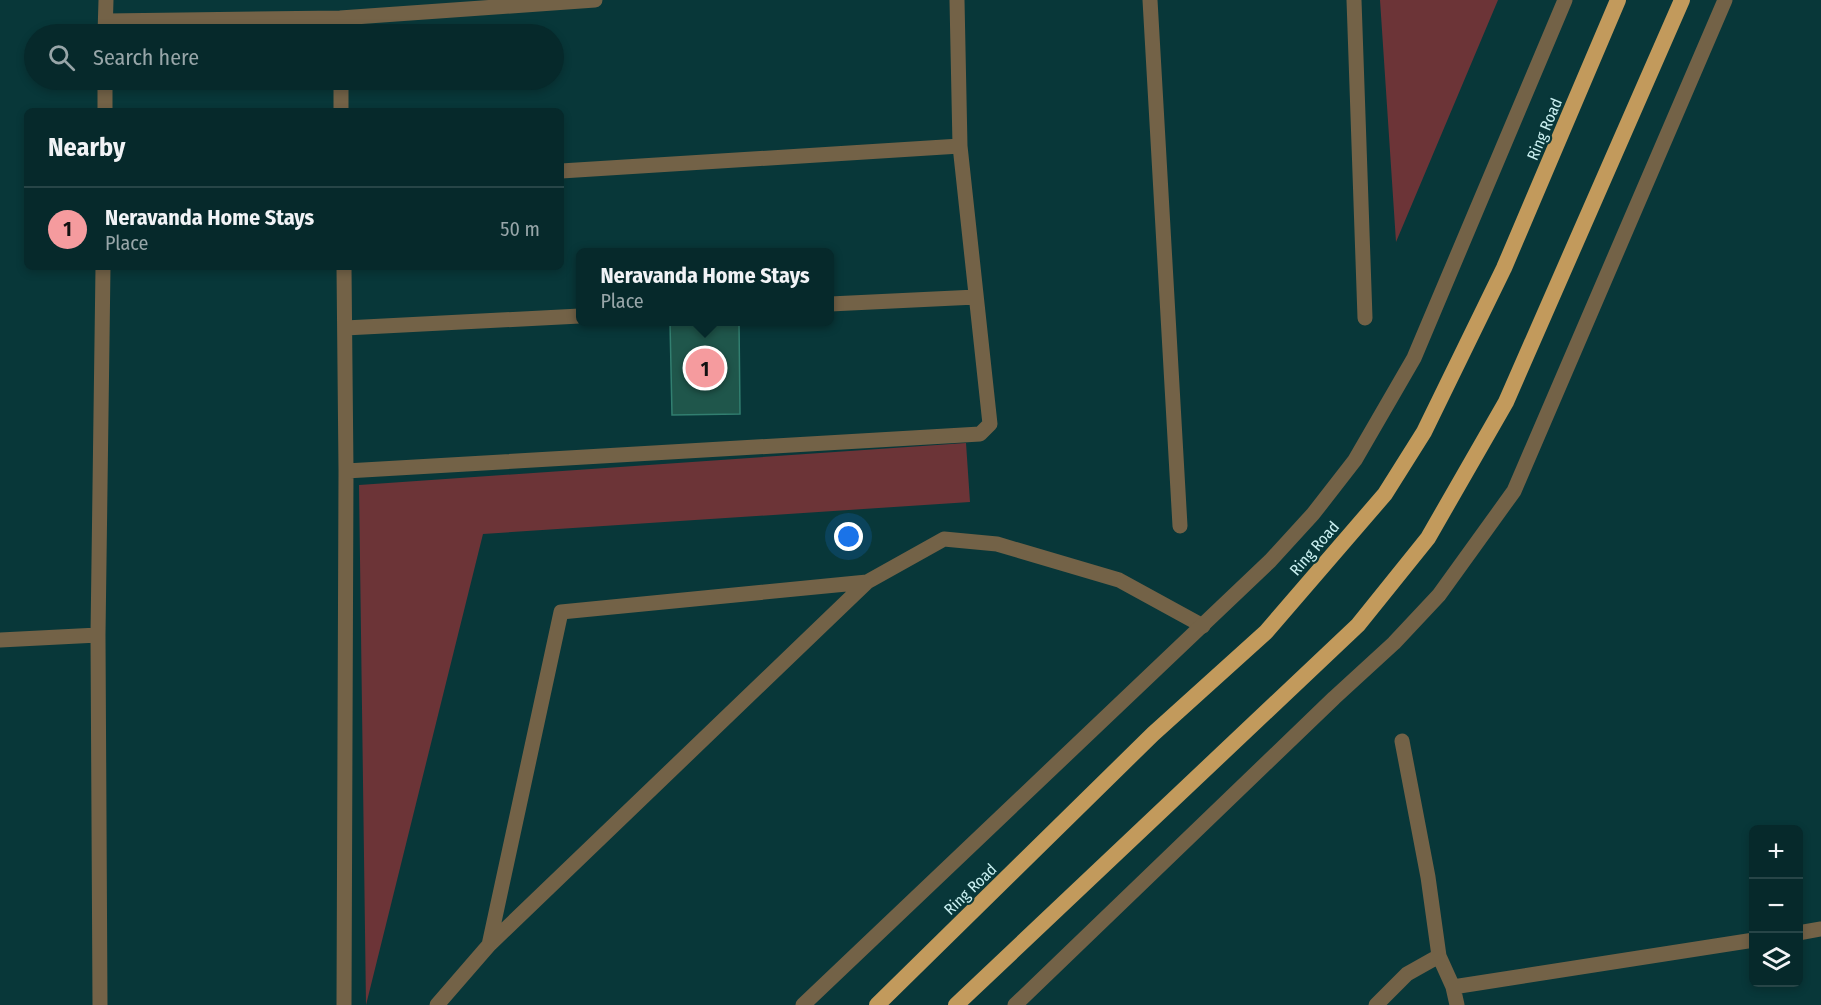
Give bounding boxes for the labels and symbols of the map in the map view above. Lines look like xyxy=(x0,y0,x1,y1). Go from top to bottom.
street label: Ring Road xyxy=(1523,95,1566,163)
pin: 1 xyxy=(686,346,724,391)
street label: Ring Road xyxy=(1286,517,1343,579)
your location xyxy=(834,522,863,551)
street label: Ring Road xyxy=(940,860,1001,919)

